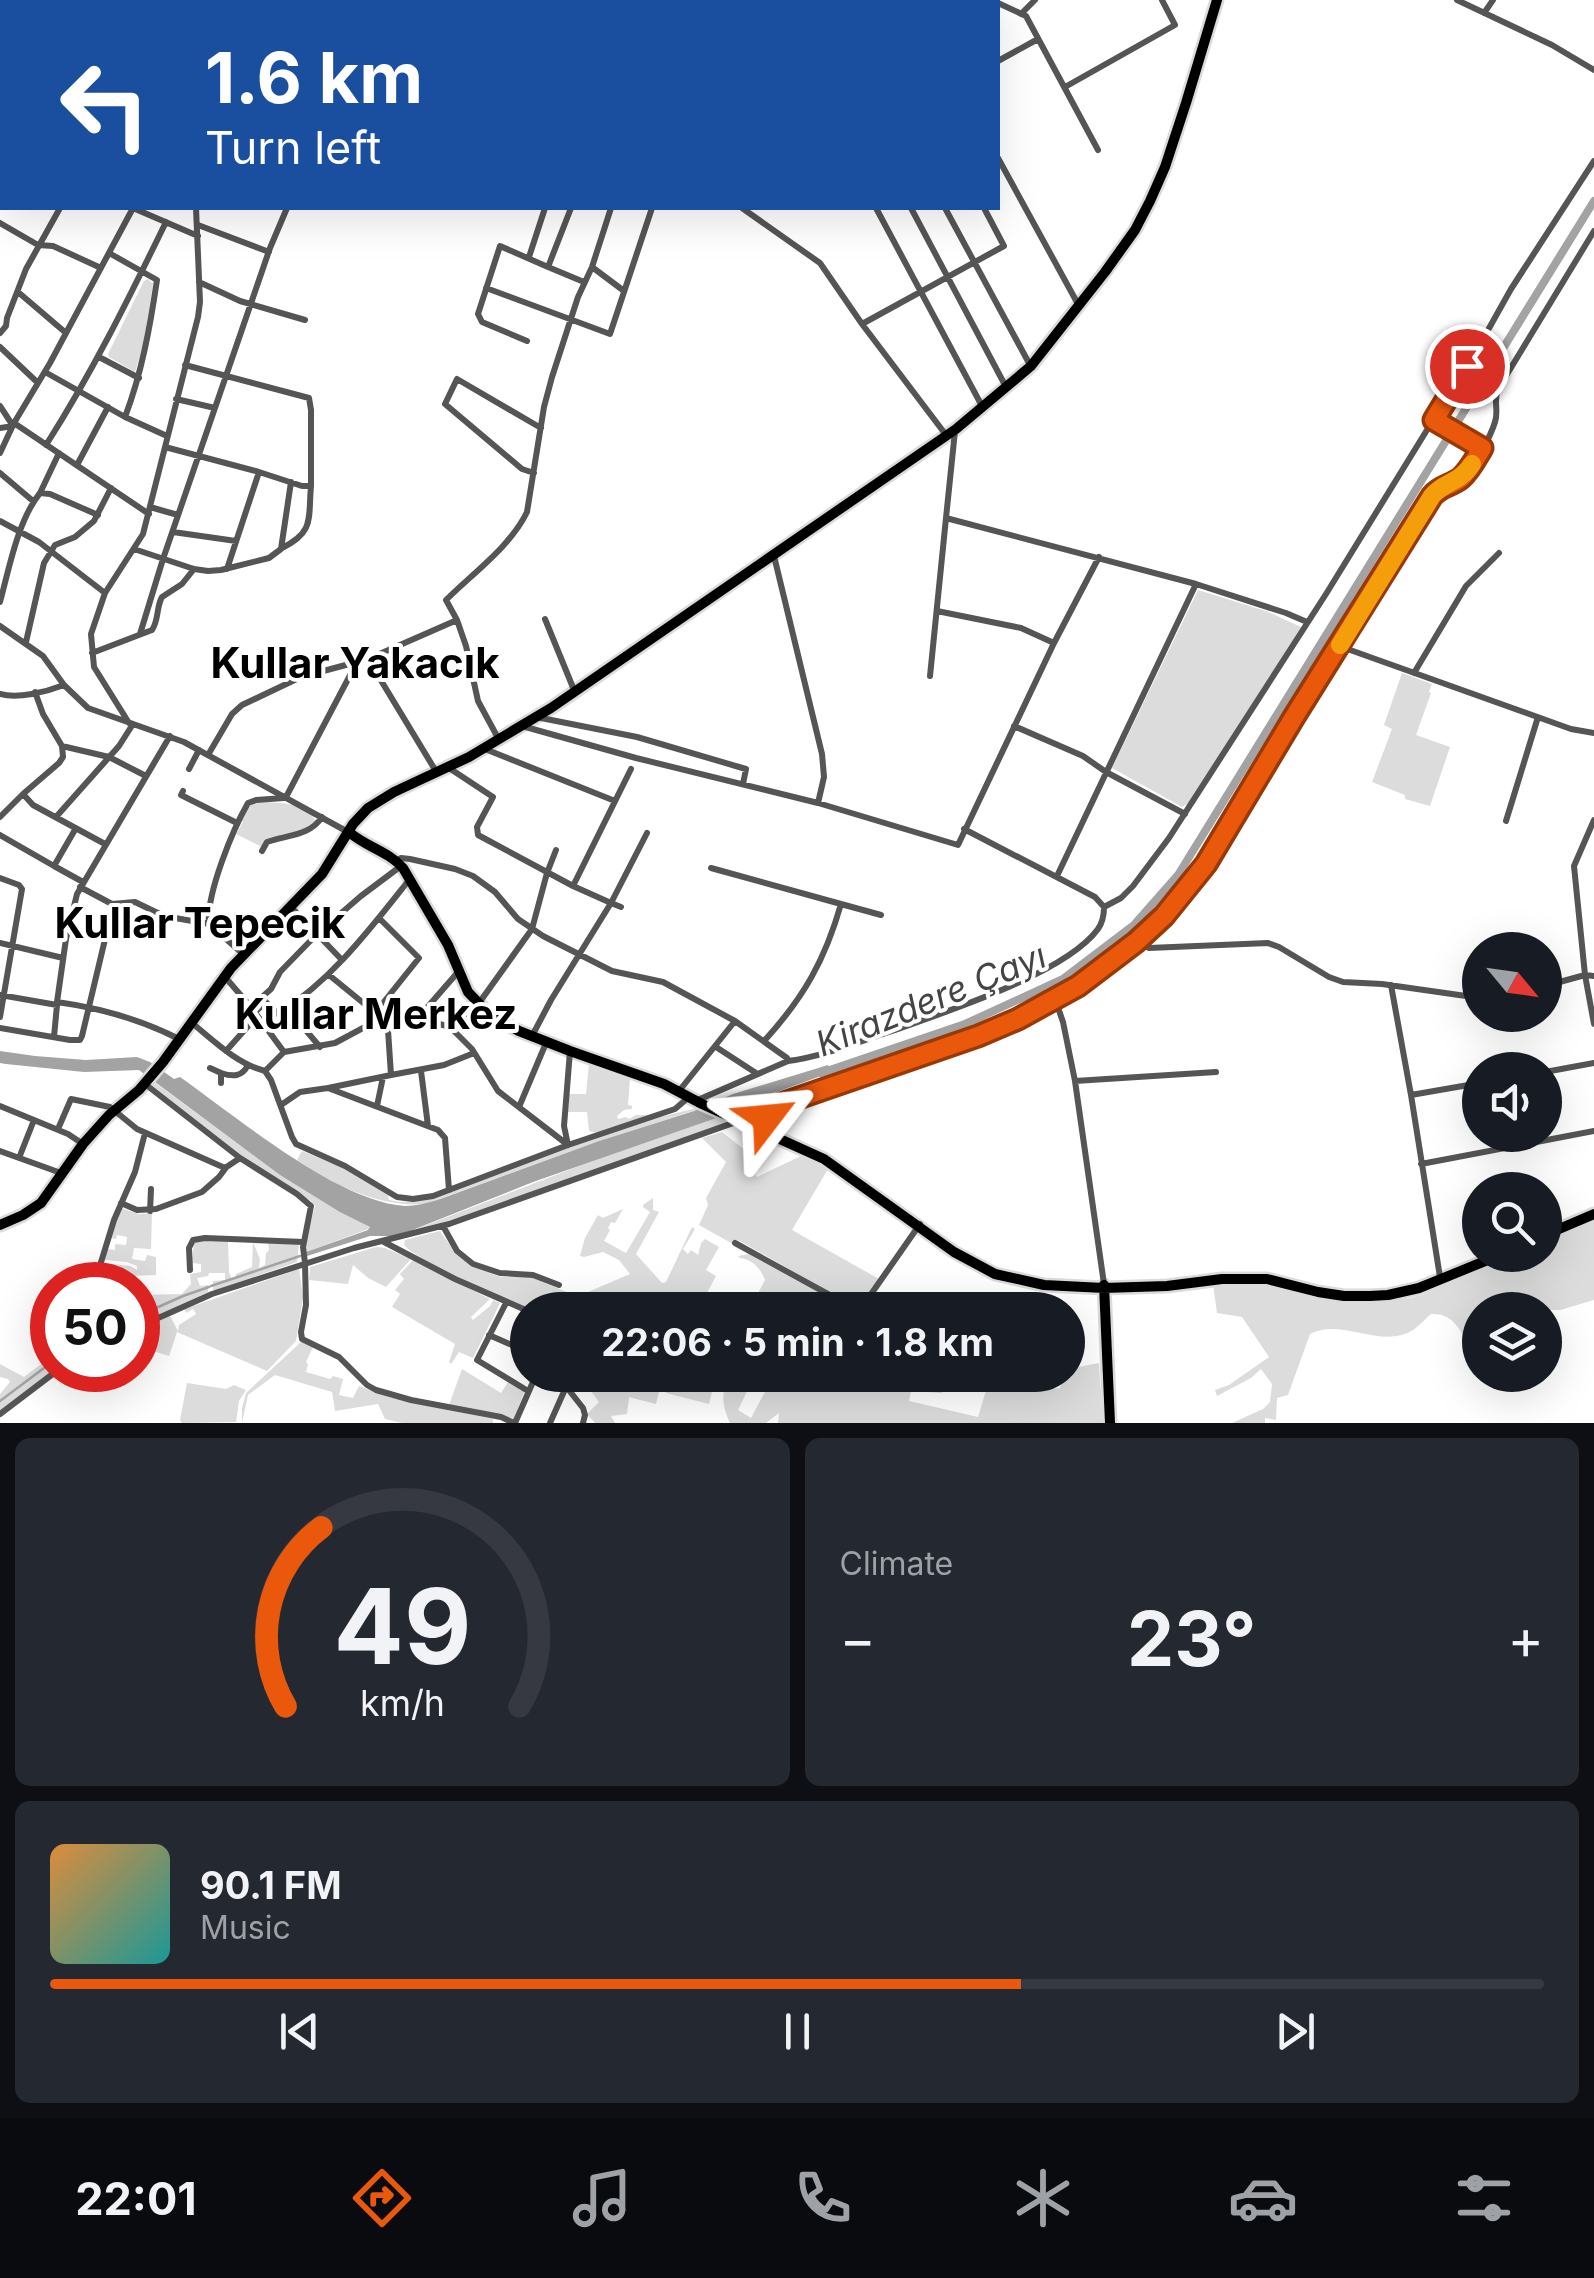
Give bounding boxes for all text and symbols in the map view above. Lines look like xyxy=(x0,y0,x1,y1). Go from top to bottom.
text: 1.6 km xyxy=(205,35,423,120)
icon: left xyxy=(40,40,170,170)
text: Turn left xyxy=(205,120,381,175)
pin xyxy=(1425,324,1510,409)
icon: arrive xyxy=(1440,339,1495,394)
district label: Kullar Yakacık xyxy=(210,637,500,688)
district label: Kullar Tepecik xyxy=(55,897,346,948)
north arrow xyxy=(1462,932,1562,1032)
map controls xyxy=(1462,932,1562,1392)
water label: Kirazdere Çayı xyxy=(809,934,1052,1064)
district label: Kullar Merkez xyxy=(235,988,517,1039)
button: sound xyxy=(1462,1052,1562,1152)
position arrow xyxy=(715,1066,819,1170)
button: search xyxy=(1462,1172,1562,1272)
speed limit sign: 50 xyxy=(30,1262,160,1392)
button: layers xyxy=(1462,1292,1562,1392)
text: 22:06 · 5 min · 1.8 km xyxy=(601,1319,994,1365)
text: Climate xyxy=(840,1544,953,1583)
text: 49 xyxy=(333,1563,471,1689)
text: 23° xyxy=(1127,1593,1257,1684)
text: − xyxy=(840,1606,876,1672)
text: + xyxy=(1508,1606,1544,1672)
text: km/h xyxy=(360,1681,445,1725)
text: 90.1 FM xyxy=(200,1862,342,1908)
text: Music xyxy=(200,1908,291,1947)
icon: previous xyxy=(272,2004,327,2059)
icon: pause xyxy=(770,2004,825,2059)
icon: next xyxy=(1268,2004,1323,2059)
icon: directions xyxy=(347,2163,417,2233)
icon: music xyxy=(567,2163,637,2233)
icon: phone xyxy=(788,2163,858,2233)
icon: climate xyxy=(1008,2163,1078,2233)
icon: car xyxy=(1228,2163,1298,2233)
icon: filters xyxy=(1449,2163,1519,2233)
text: 22:01 xyxy=(75,2171,197,2226)

